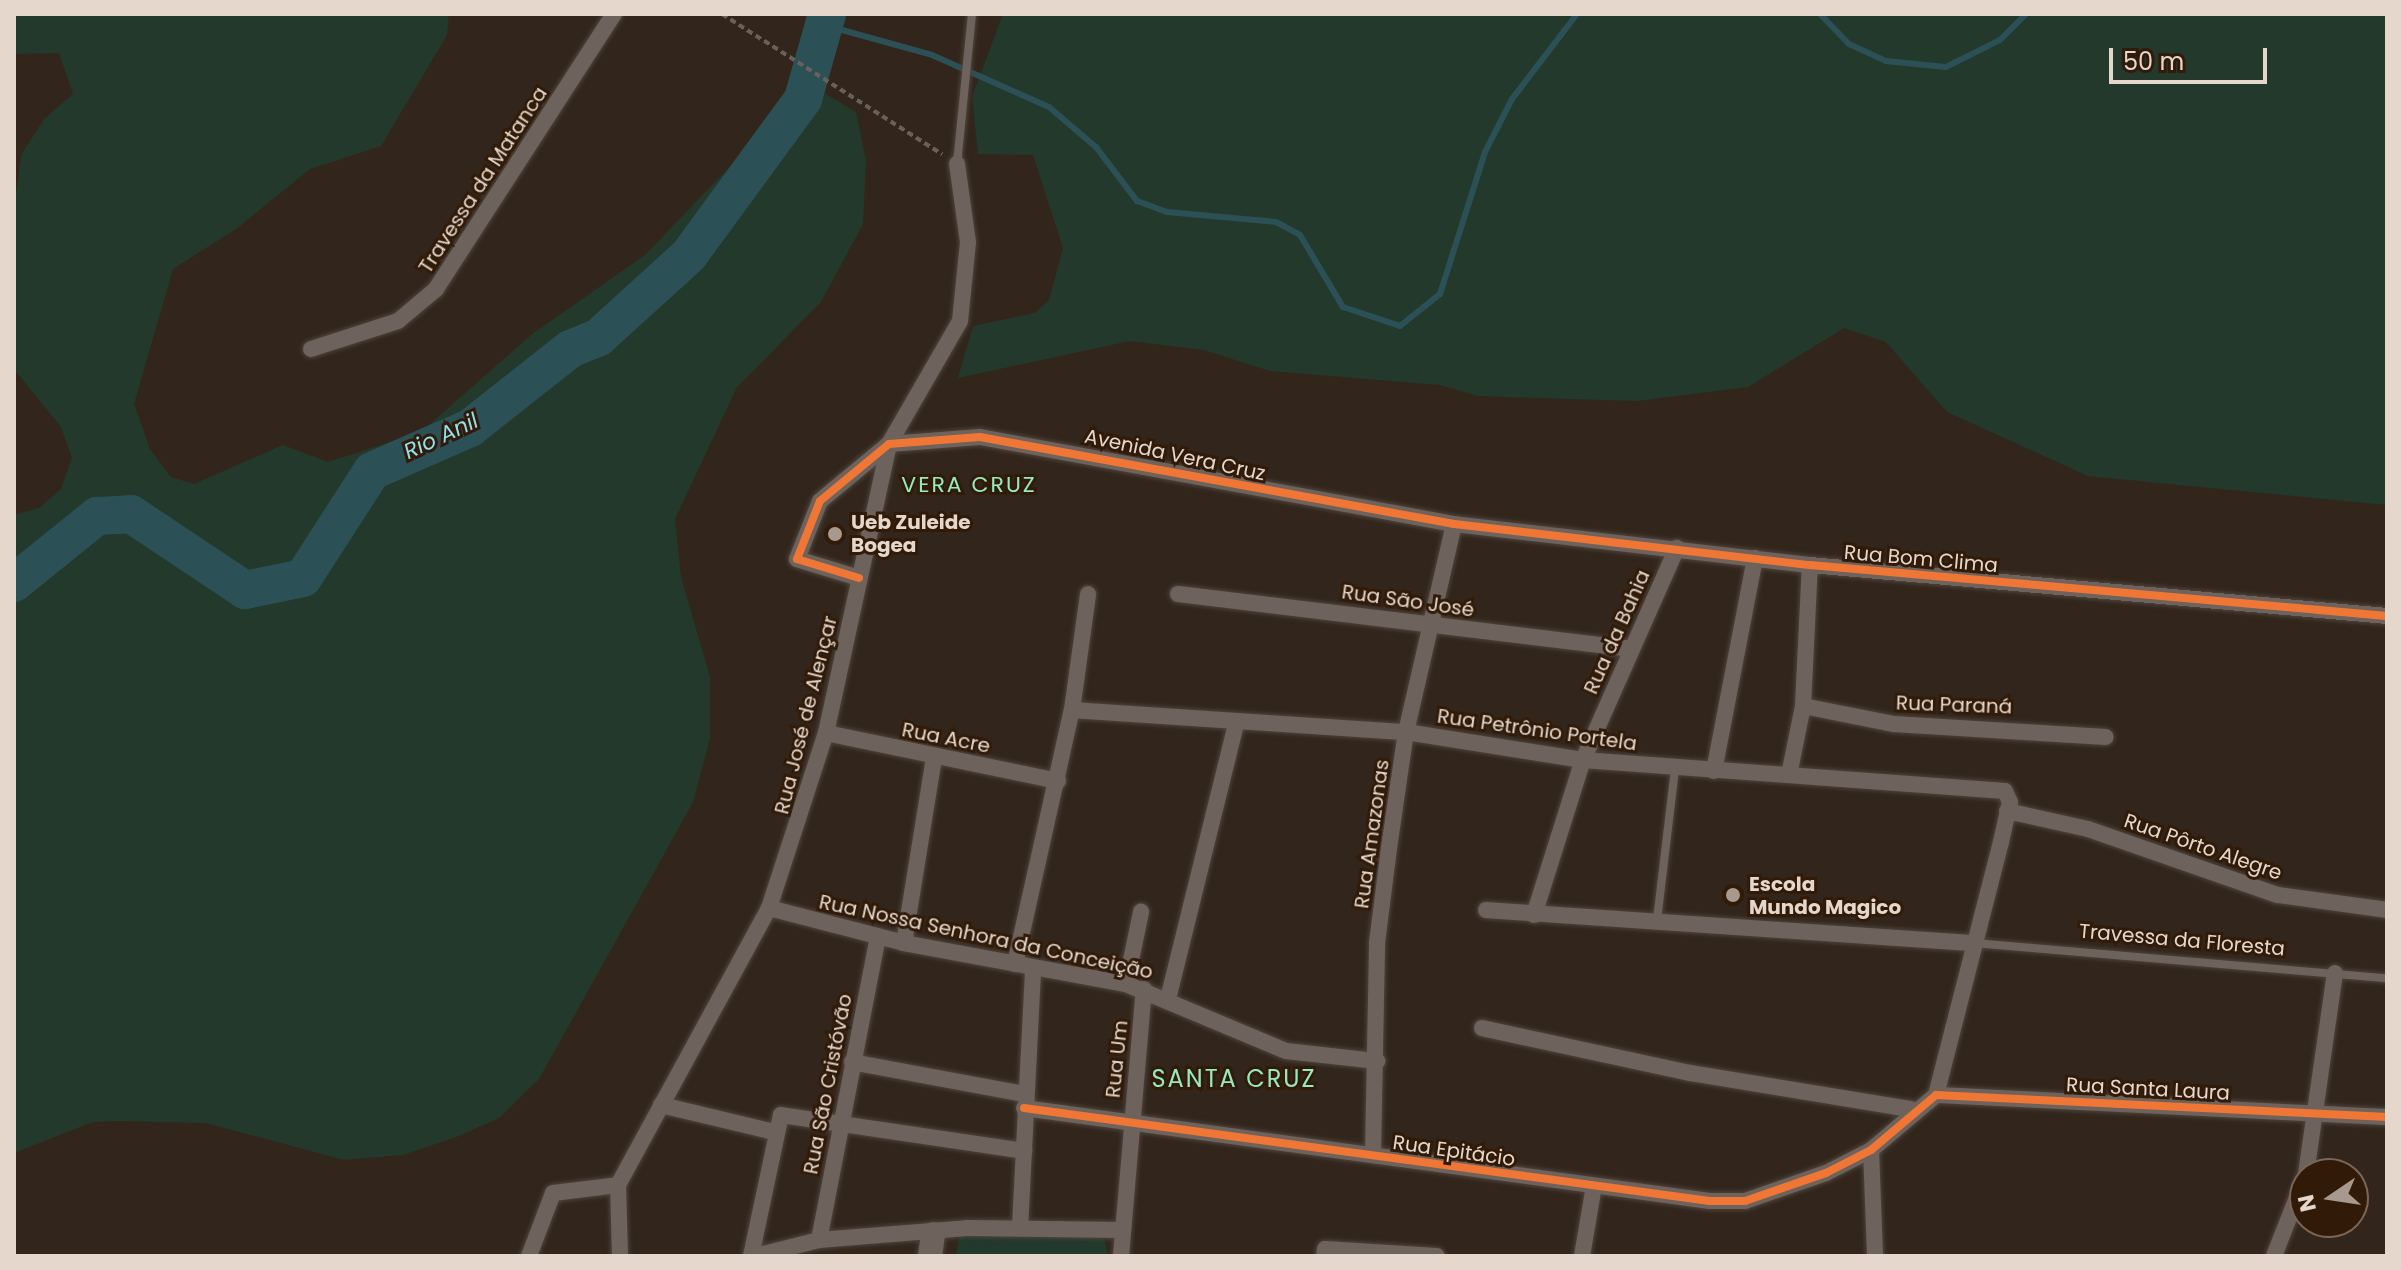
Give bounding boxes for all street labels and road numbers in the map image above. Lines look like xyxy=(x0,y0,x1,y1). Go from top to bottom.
street label: Travessa da Matanca xyxy=(414,82,552,278)
street label: Avenida Vera Cruz xyxy=(1082,424,1268,486)
street label: Rua Bom Clima xyxy=(1843,540,1999,578)
street label: Rua da Bahia xyxy=(1579,566,1655,698)
street label: Rua São José xyxy=(1340,580,1476,622)
street label: Rua José de Alençar xyxy=(770,613,842,817)
street label: Rua Paraná xyxy=(1896,691,2012,719)
street label: Rua Petrônio Portela xyxy=(1436,704,1638,756)
street label: Rua Acre xyxy=(900,718,992,758)
street label: Rua Amazonas xyxy=(1350,758,1394,910)
street label: Rua Pôrto Alegre xyxy=(2121,809,2285,885)
street label: Rua Nossa Senhora da Conceição xyxy=(817,890,1155,984)
street label: Travessa da Floresta xyxy=(2078,919,2286,961)
street label: Rua São Cristóvão xyxy=(799,992,857,1176)
street label: Rua Um xyxy=(1101,1019,1133,1099)
street label: Rua Santa Laura xyxy=(2066,1073,2230,1105)
street label: Rua Epitácio xyxy=(1391,1131,1517,1171)

